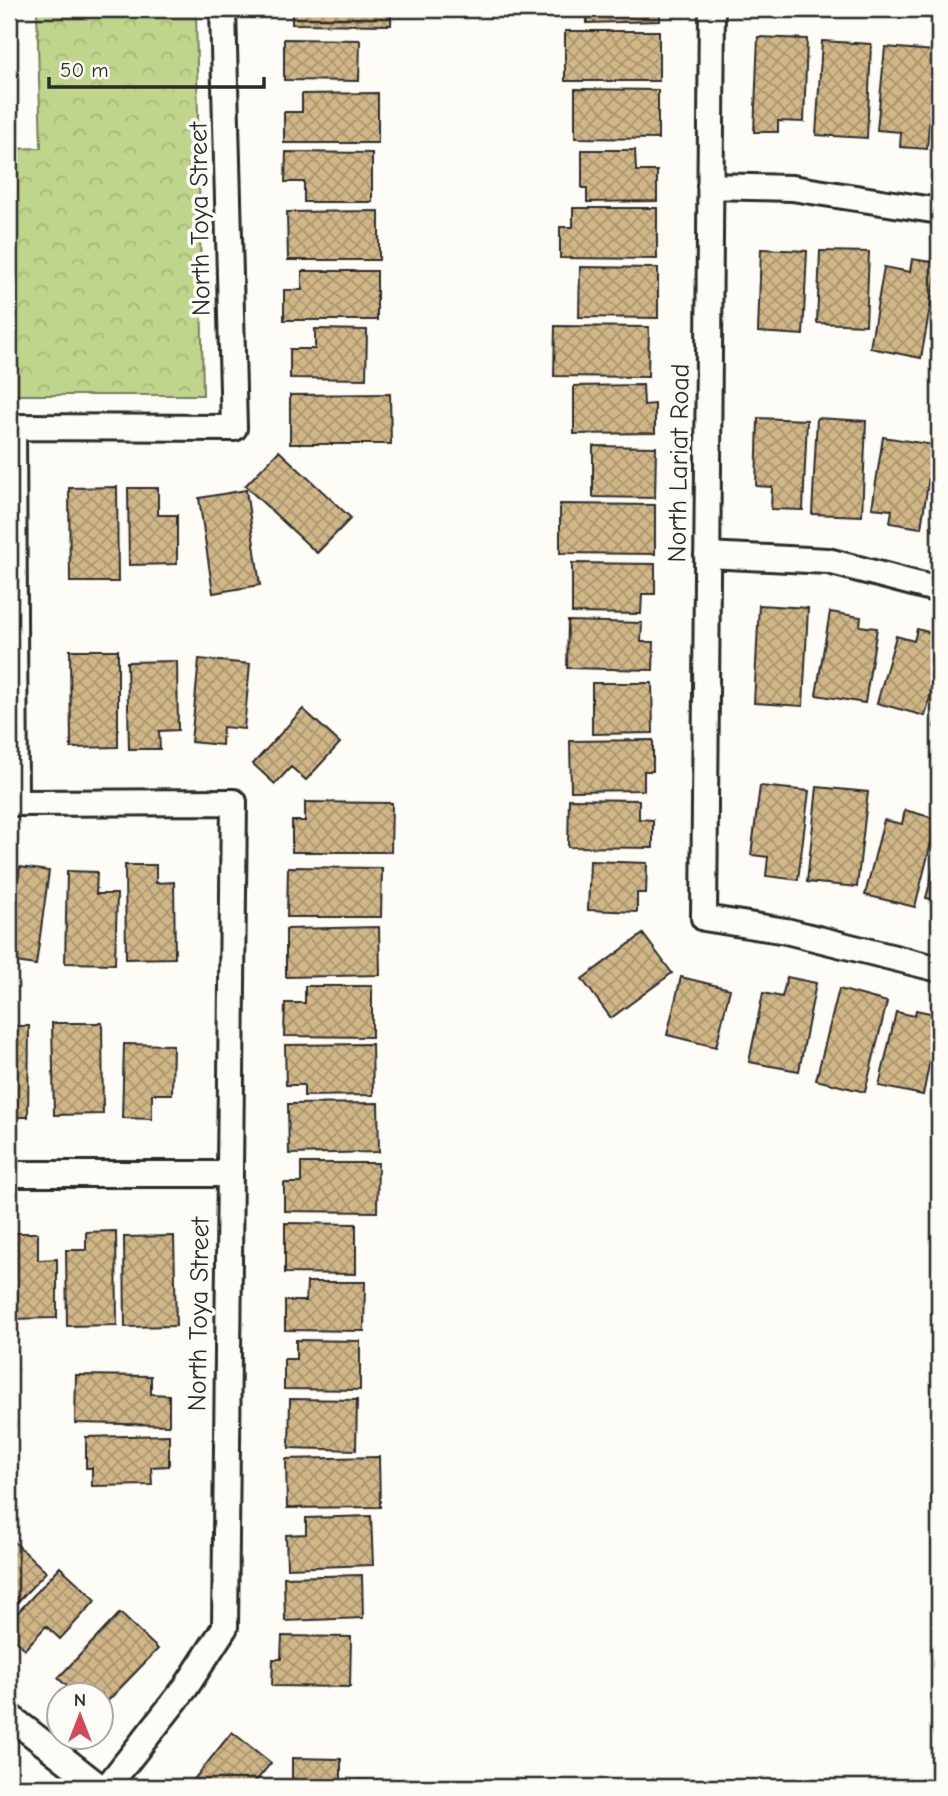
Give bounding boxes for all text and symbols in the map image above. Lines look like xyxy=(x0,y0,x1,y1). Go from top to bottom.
scale bar xyxy=(49,46,264,90)
text: 50 m xyxy=(60,58,109,82)
street label: North Toya Street xyxy=(183,120,217,316)
street label: North Lariat Road xyxy=(662,363,696,563)
street label: North Toya Street xyxy=(182,1215,216,1411)
north arrow xyxy=(46,1680,116,1750)
text: N xyxy=(74,1689,86,1711)

